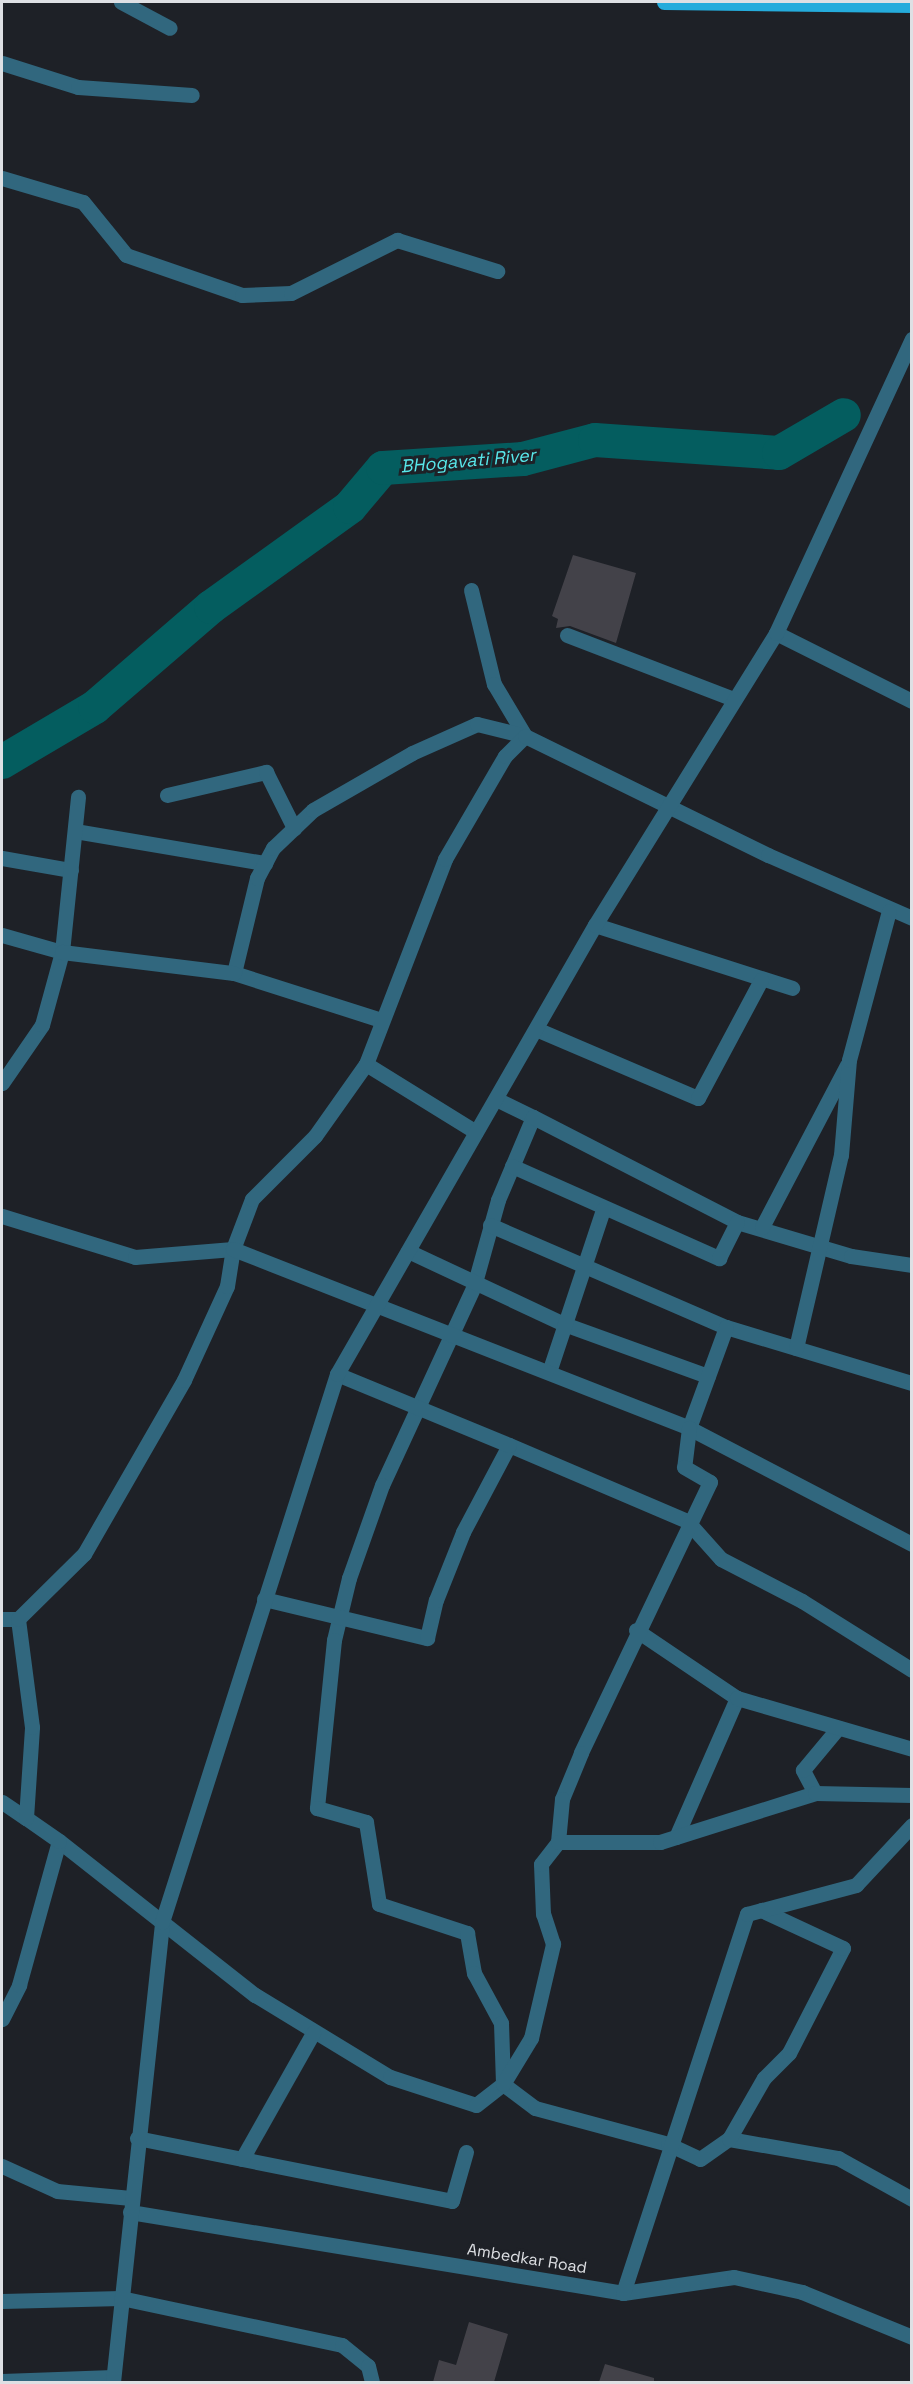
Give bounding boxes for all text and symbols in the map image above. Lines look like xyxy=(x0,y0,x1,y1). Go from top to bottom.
water label: BHogavati River xyxy=(400,444,536,478)
street label: Ambedkar Road xyxy=(466,2240,588,2278)

